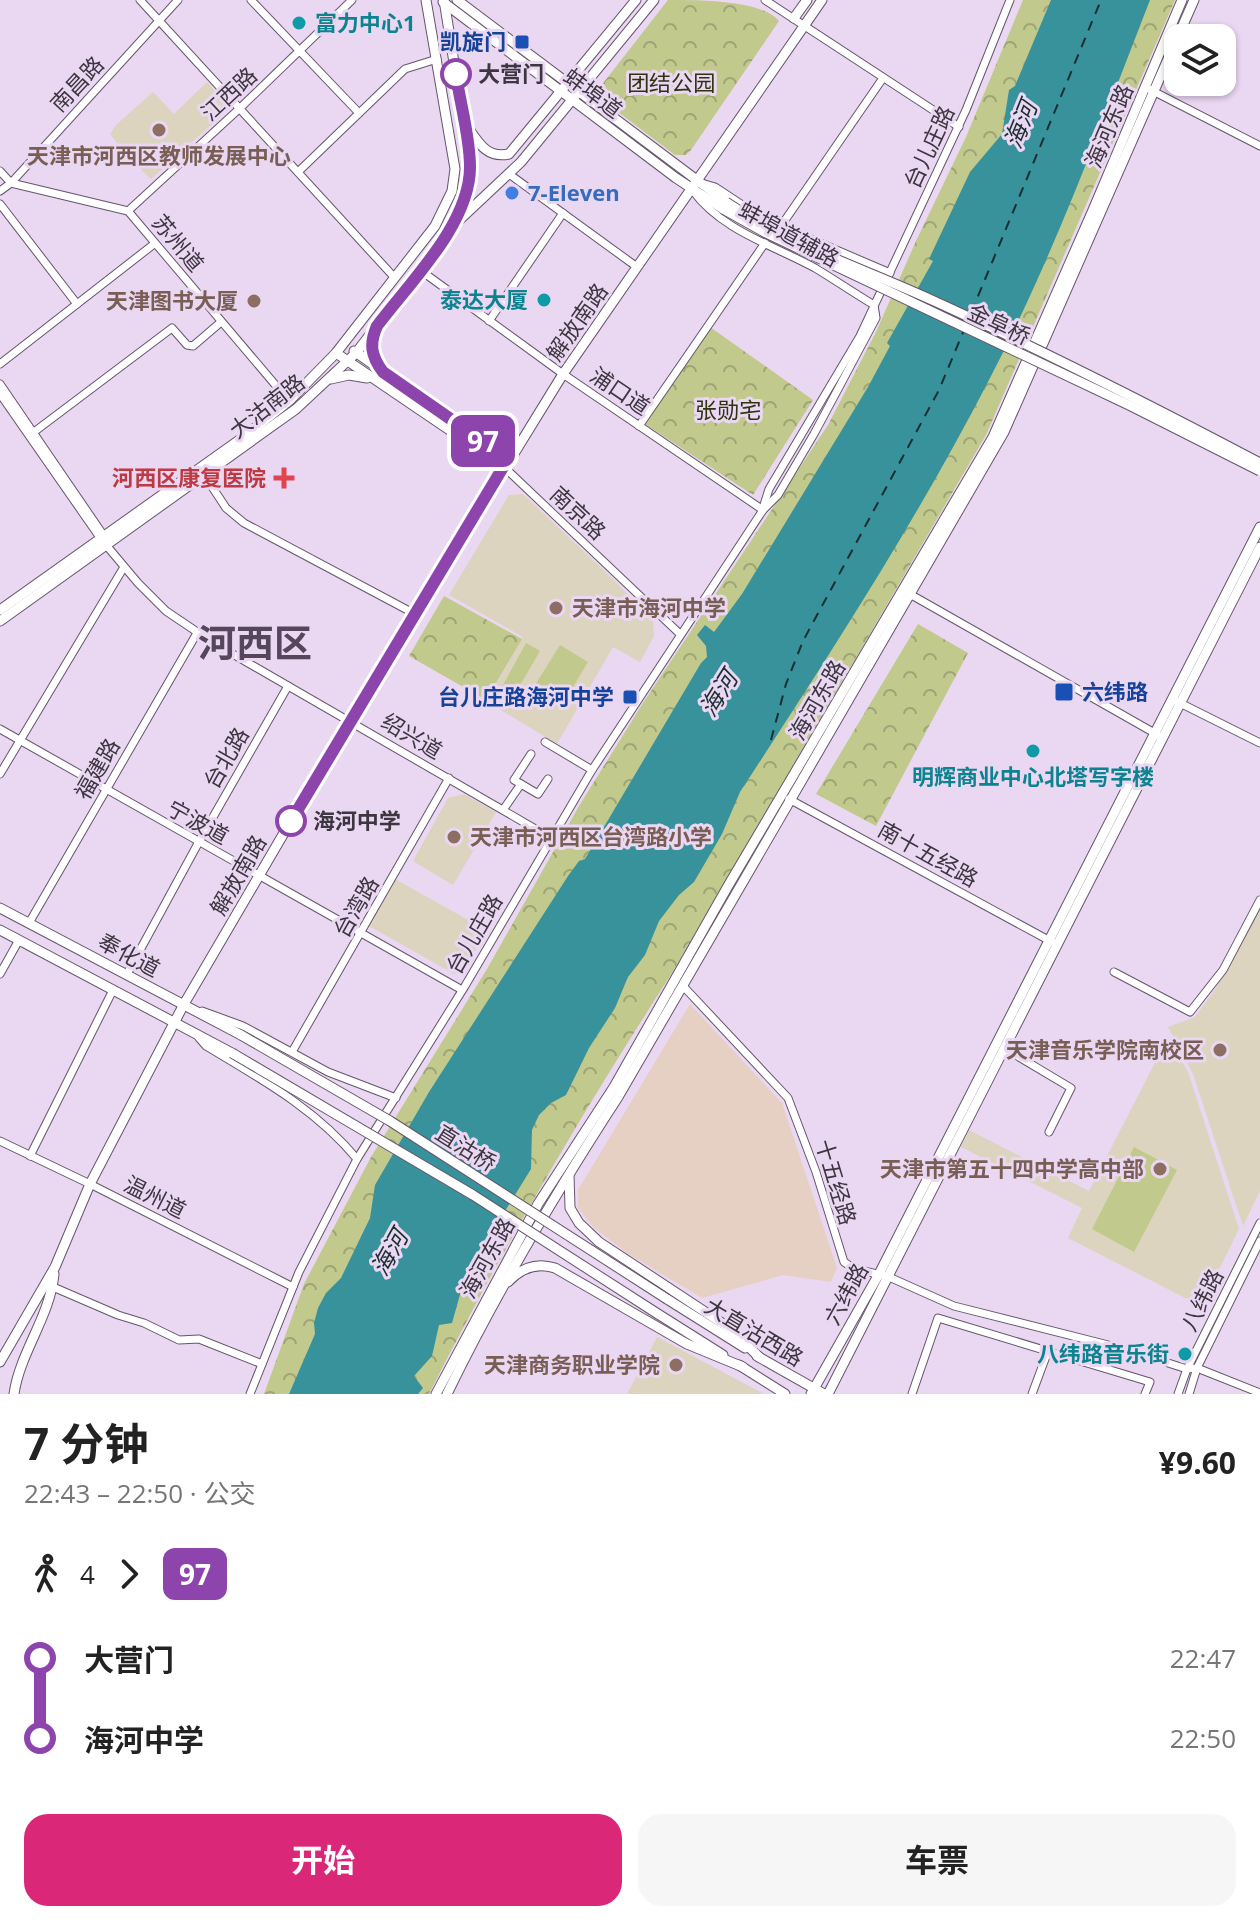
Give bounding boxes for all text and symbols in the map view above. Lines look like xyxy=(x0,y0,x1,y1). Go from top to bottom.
place label: 富力中心1 xyxy=(315,7,416,37)
marker: 富力中心1 xyxy=(290,14,308,32)
map controls xyxy=(1164,24,1236,96)
button: layers xyxy=(1164,24,1236,96)
place label: 凯旋门 xyxy=(440,26,506,56)
marker: 凯旋门 xyxy=(513,33,531,51)
street label: 南昌路 xyxy=(43,49,110,118)
place label: 大营门 xyxy=(478,58,544,88)
marker: 大营门 xyxy=(441,59,471,89)
street label: 江西路 xyxy=(194,60,263,127)
street label: 蚌埠道 xyxy=(558,60,629,124)
park label: 团结公园 xyxy=(627,67,715,97)
street label: 海河东路 xyxy=(1077,79,1139,172)
water label: 海河 xyxy=(995,92,1045,153)
street label: 台儿庄路 xyxy=(896,100,960,193)
marker: 天津市河西区教师发展中心 xyxy=(150,121,168,139)
place label: 天津市河西区教师发展中心 xyxy=(27,140,291,170)
place label: 7-Eleven xyxy=(528,177,620,207)
marker: 7-Eleven xyxy=(503,184,521,202)
street label: 蚌埠道辅路 xyxy=(734,193,845,273)
street label: 苏州道 xyxy=(146,207,211,277)
street label: 解放南路 xyxy=(539,277,614,366)
place label: 泰达大厦 xyxy=(440,284,528,314)
place label: 天津图书大厦 xyxy=(106,285,238,315)
marker: 泰达大厦 xyxy=(535,291,553,309)
marker: 天津图书大厦 xyxy=(245,292,263,310)
street label: 金阜桥 xyxy=(963,296,1036,351)
street label: 浦口道 xyxy=(585,359,656,421)
street label: 大沽南路 xyxy=(222,366,310,444)
park label: 张勋宅 xyxy=(695,394,761,424)
line badge: 97 xyxy=(447,415,519,467)
text: 97 xyxy=(467,422,499,460)
place label: 河西区康复医院 xyxy=(112,462,266,492)
marker: 河西区康复医院 xyxy=(273,467,295,489)
street label: 南京路 xyxy=(544,479,613,546)
place label: 天津市海河中学 xyxy=(572,592,726,622)
marker: 天津市海河中学 xyxy=(547,599,565,617)
district label: 河西区 xyxy=(198,616,312,668)
street label: 海河东路 xyxy=(781,654,851,745)
water label: 海河 xyxy=(691,661,747,722)
place label: 六纬路 xyxy=(1082,676,1148,706)
place label: 台儿庄路海河中学 xyxy=(438,681,614,711)
marker: 六纬路 xyxy=(1053,681,1075,703)
marker: 台儿庄路海河中学 xyxy=(621,688,639,706)
street label: 绍兴道 xyxy=(376,705,449,765)
street label: 台北路 xyxy=(196,721,255,794)
street label: 福建路 xyxy=(67,732,126,805)
marker: 明辉商业中心北塔写字楼 xyxy=(1024,742,1042,760)
place label: 明辉商业中心北塔写字楼 xyxy=(912,761,1154,791)
street label: 宁波道 xyxy=(162,792,235,850)
place label: 海河中学 xyxy=(313,805,401,835)
marker: 海河中学 xyxy=(276,806,306,836)
street label: 南十五经路 xyxy=(873,813,984,893)
place label: 天津市河西区台湾路小学 xyxy=(470,821,712,851)
marker: 天津市河西区台湾路小学 xyxy=(445,828,463,846)
street label: 解放南路 xyxy=(202,829,272,920)
street label: 台湾路 xyxy=(326,870,385,943)
street label: 台儿庄路 xyxy=(438,888,508,979)
street label: 奉化道 xyxy=(93,925,166,983)
place label: 天津音乐学院南校区 xyxy=(1006,1034,1204,1064)
marker: 天津音乐学院南校区 xyxy=(1211,1041,1229,1059)
street label: 直沽桥 xyxy=(431,1117,502,1177)
street label: 十五经路 xyxy=(810,1135,864,1228)
place label: 天津市第五十四中学高中部 xyxy=(880,1153,1144,1183)
marker: 天津市第五十四中学高中部 xyxy=(1151,1160,1169,1178)
street label: 温州道 xyxy=(119,1168,192,1224)
street label: 海河东路 xyxy=(452,1212,521,1303)
water label: 海河 xyxy=(363,1220,417,1281)
street label: 六纬路 xyxy=(816,1257,874,1330)
street label: 八纬路 xyxy=(1173,1263,1229,1336)
street label: 大直沽西路 xyxy=(700,1290,809,1372)
place label: 八纬路音乐街 xyxy=(1037,1338,1169,1368)
marker: 八纬路音乐街 xyxy=(1176,1345,1194,1363)
place label: 天津商务职业学院 xyxy=(484,1349,660,1379)
marker: 天津商务职业学院 xyxy=(667,1356,685,1374)
text: 7 分钟 xyxy=(24,1413,149,1473)
text: ¥9.60 xyxy=(1159,1442,1236,1483)
text: 22:43 – 22:50 · 公交 xyxy=(24,1475,255,1511)
icon: walk xyxy=(24,1552,68,1596)
icon: forward xyxy=(107,1552,151,1596)
text: 97 xyxy=(179,1555,211,1593)
text: 4 xyxy=(80,1556,95,1592)
text: 大营门 xyxy=(84,1639,174,1680)
text: 22:47 xyxy=(1170,1640,1236,1676)
text: 海河中学 xyxy=(84,1719,204,1760)
text: 22:50 xyxy=(1170,1720,1236,1756)
button: 开始 xyxy=(24,1814,622,1906)
button: 车票 xyxy=(638,1814,1236,1906)

